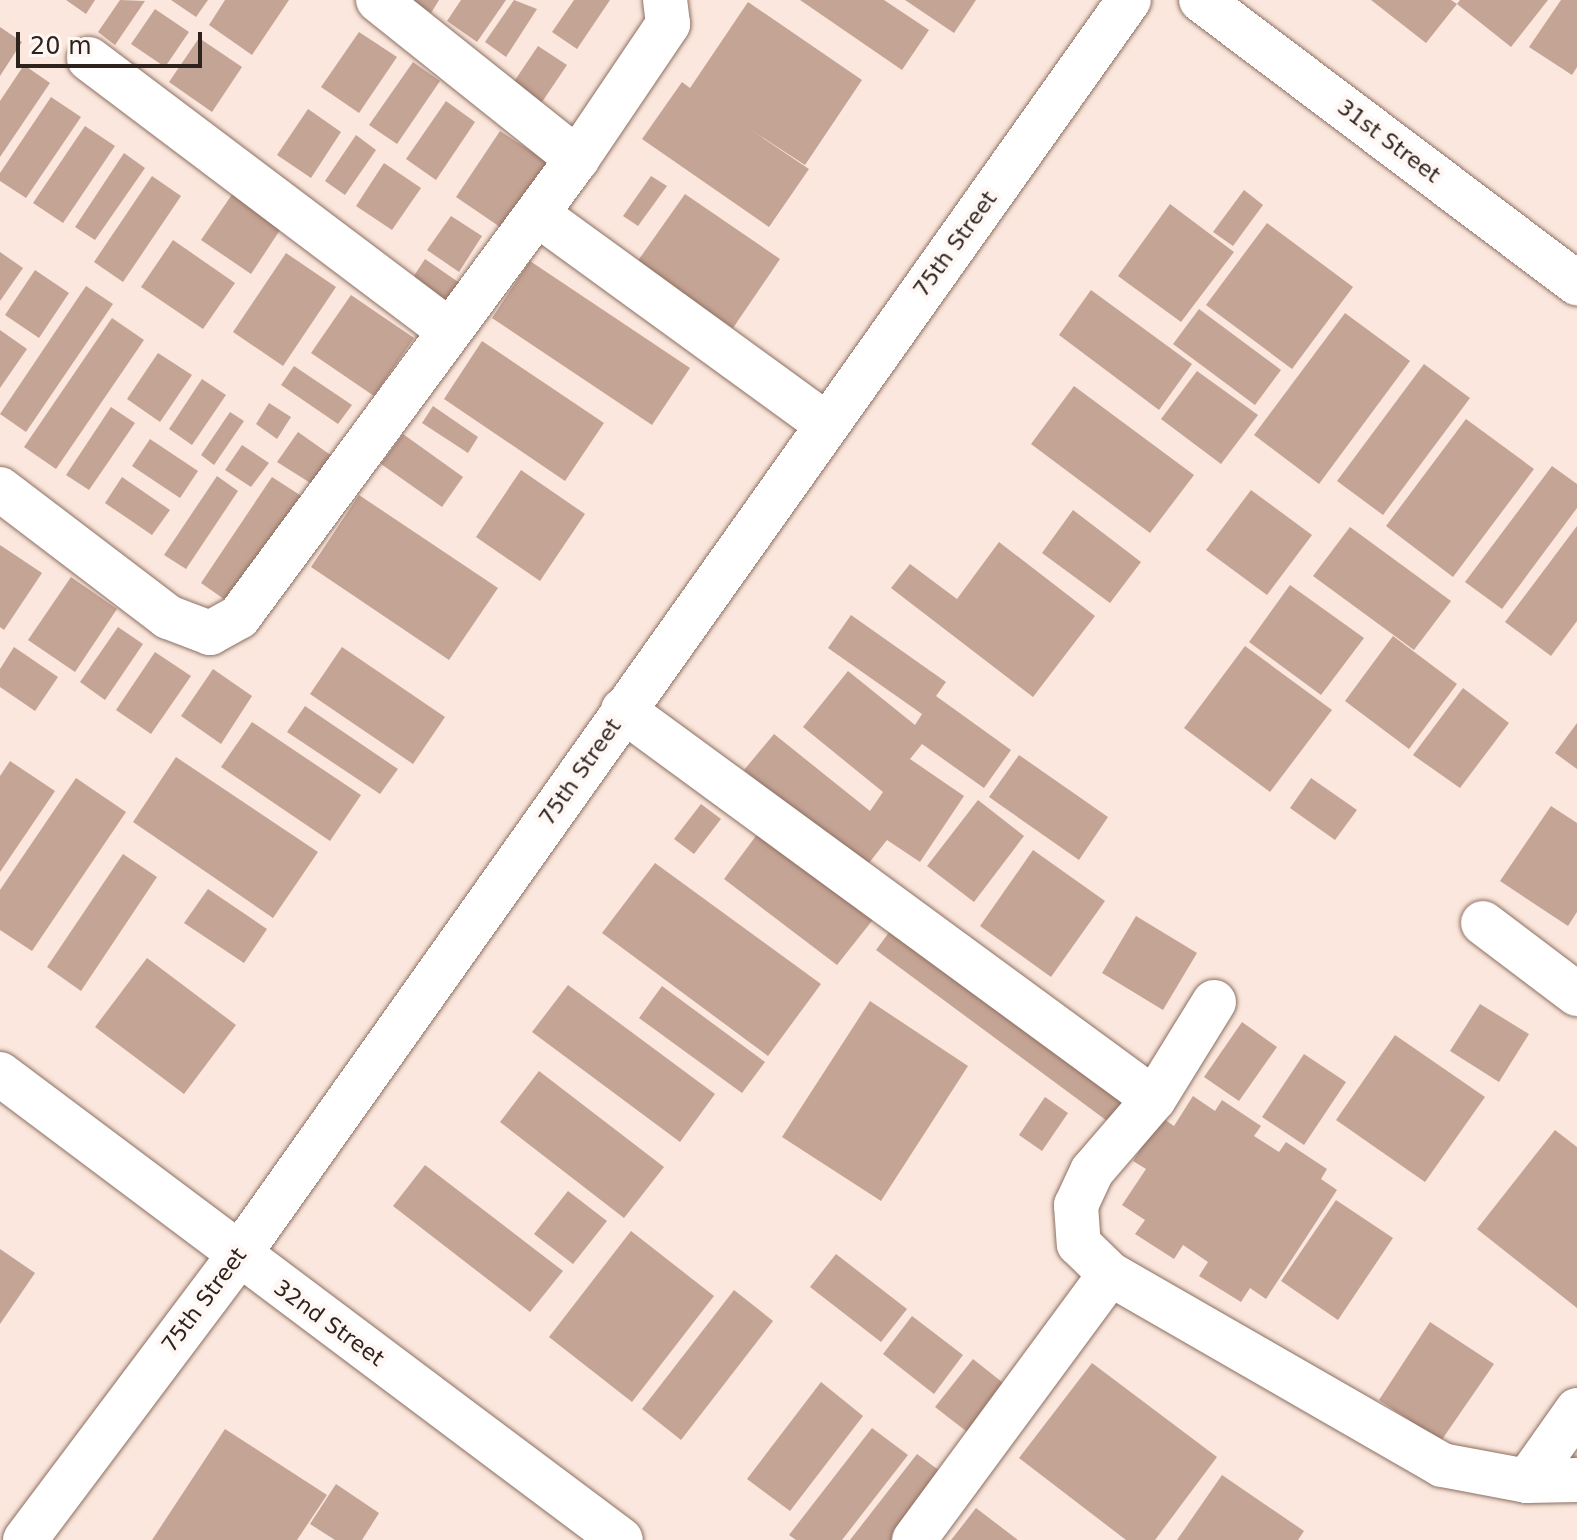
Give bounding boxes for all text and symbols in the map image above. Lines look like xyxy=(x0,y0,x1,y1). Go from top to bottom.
scale bar xyxy=(20,16,206,66)
text: 20 m xyxy=(30,32,92,60)
street label: 31st Street xyxy=(1332,94,1446,188)
street label: 75th Street xyxy=(908,186,1002,302)
street label: 75th Street xyxy=(534,713,626,831)
street label: 75th Street xyxy=(156,1242,252,1358)
street label: 32nd Street xyxy=(269,1274,389,1372)

